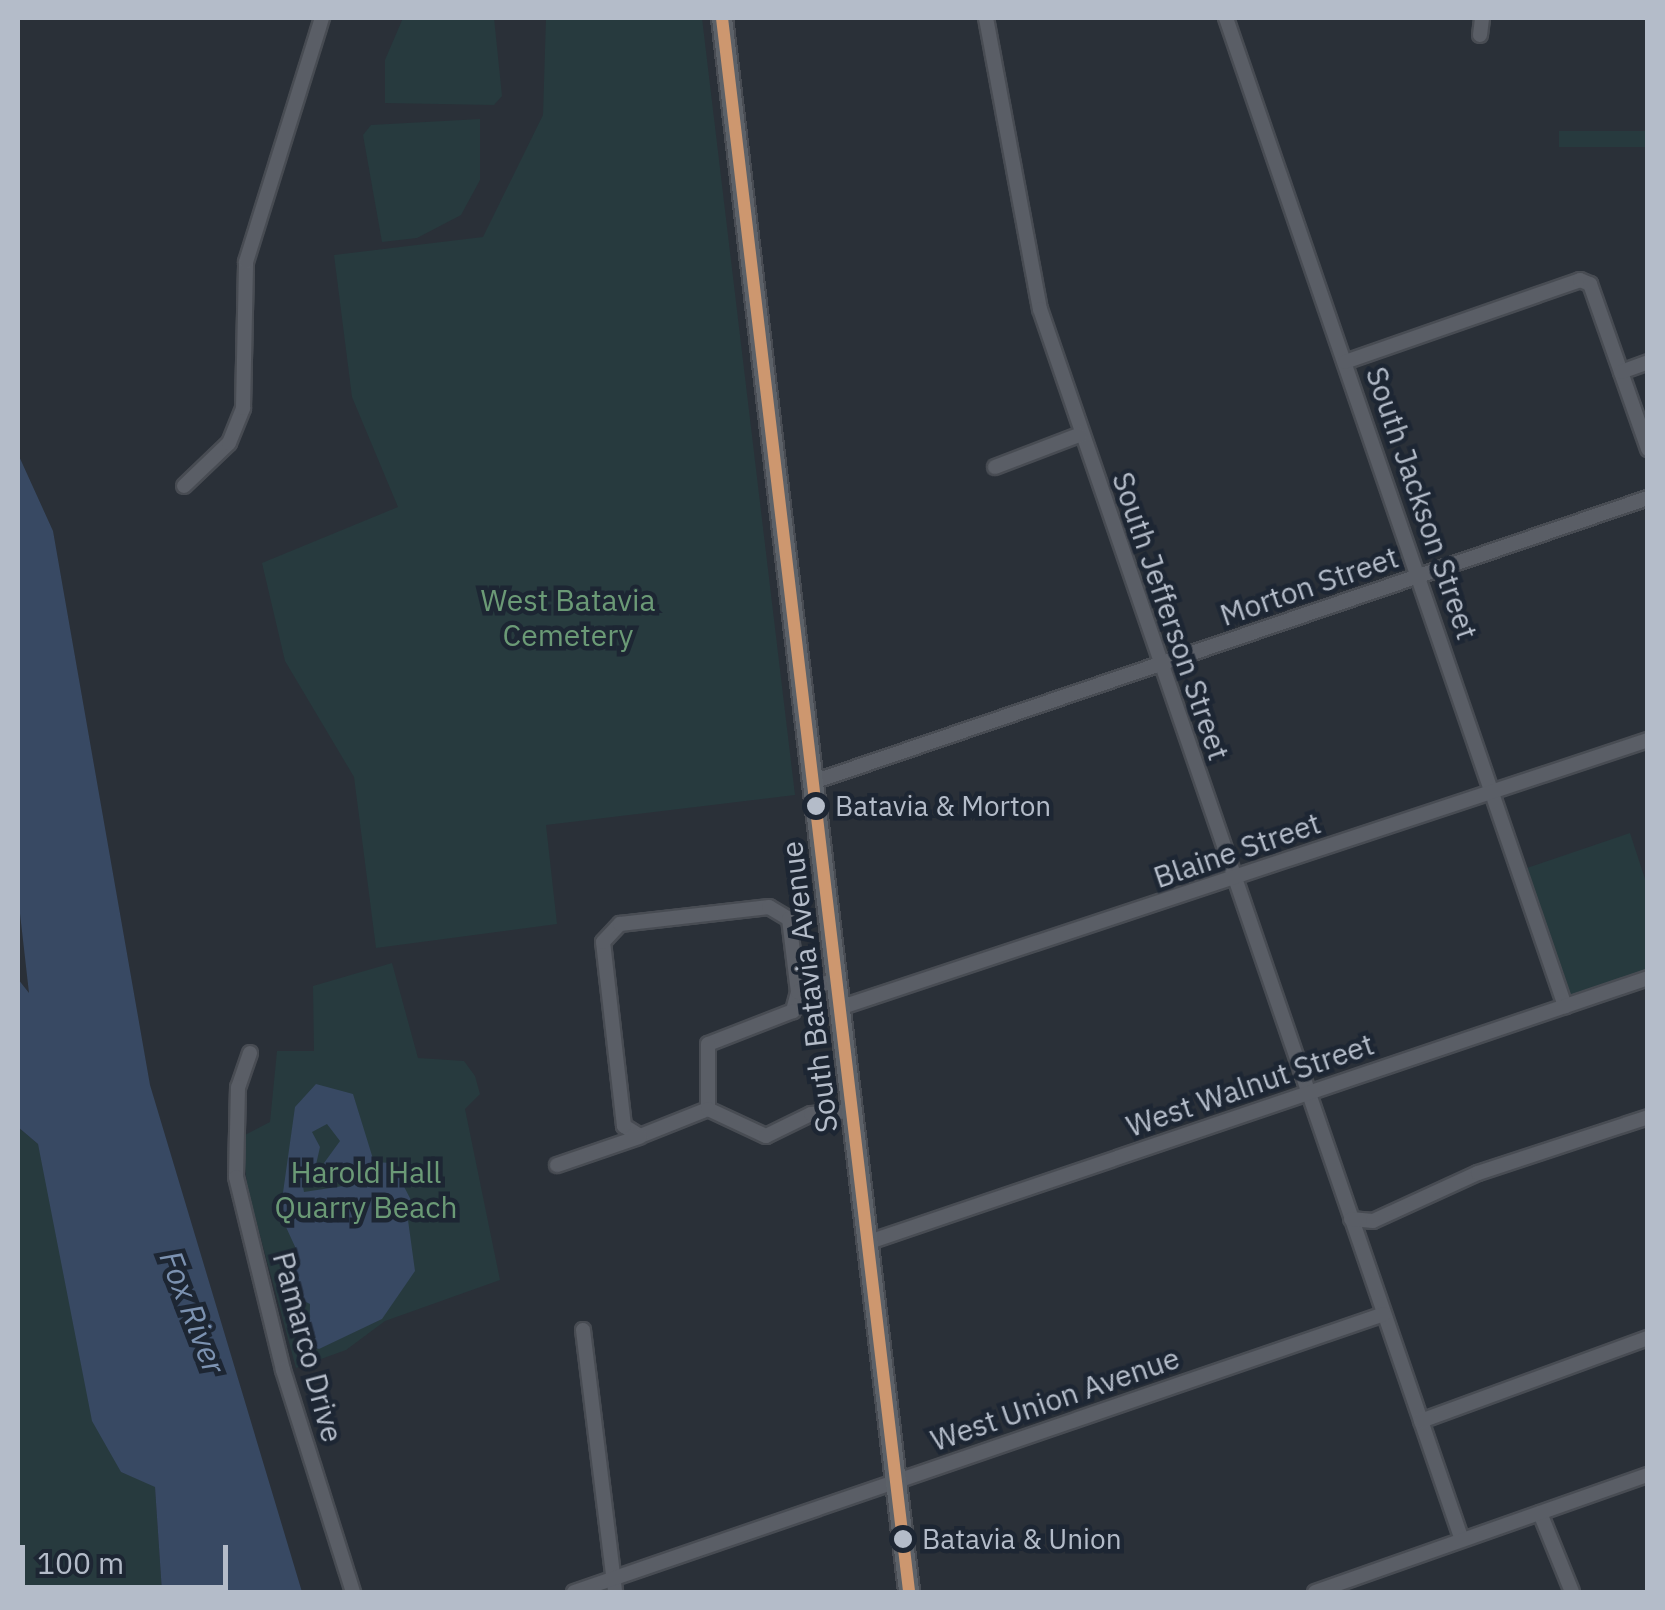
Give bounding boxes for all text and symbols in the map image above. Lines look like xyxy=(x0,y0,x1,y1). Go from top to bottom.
street label: South Jackson Street xyxy=(1358,362,1486,644)
street label: South Jefferson Street xyxy=(1105,467,1237,765)
street label: Morton Street xyxy=(1215,539,1403,633)
park label: West Batavia Cemetery xyxy=(481,582,655,652)
place label: Batavia & Morton xyxy=(835,789,1051,823)
marker: Batavia & Morton xyxy=(806,796,826,816)
street label: Blaine Street xyxy=(1149,805,1325,895)
street label: South Batavia Avenue xyxy=(773,839,845,1135)
street label: West Walnut Street xyxy=(1122,1026,1378,1144)
park label: Harold Hall Quarry Beach xyxy=(275,1154,457,1224)
water label: Fox River xyxy=(152,1245,234,1379)
street label: Pamarco Drive xyxy=(265,1248,351,1446)
street label: West Union Avenue xyxy=(926,1340,1184,1458)
place label: Batavia & Union xyxy=(922,1522,1122,1556)
scale bar xyxy=(25,1525,232,1587)
marker: Batavia & Union xyxy=(893,1529,913,1549)
text: 100 m xyxy=(37,1543,124,1582)

